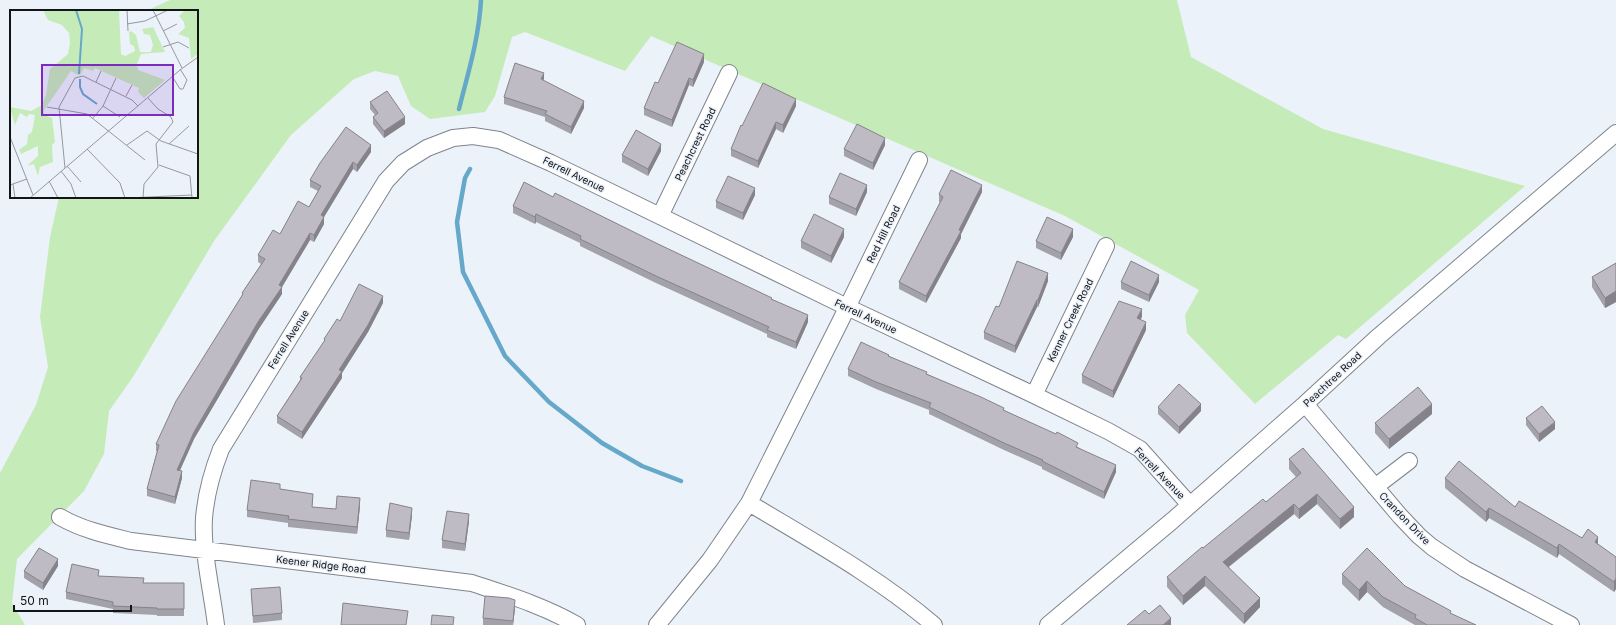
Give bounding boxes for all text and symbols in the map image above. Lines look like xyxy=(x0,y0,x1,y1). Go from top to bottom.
inset map xyxy=(10,10,198,198)
street label: Peachcrest Road xyxy=(672,105,718,183)
street label: Ferrell Avenue xyxy=(541,154,607,194)
street label: Red Hill Road xyxy=(864,203,902,265)
street label: Kenner Creek Road xyxy=(1045,276,1095,364)
street label: Ferrell Avenue xyxy=(833,296,899,336)
street label: Ferrell Avenue xyxy=(265,307,311,371)
street label: Peachtree Road xyxy=(1300,349,1364,409)
street label: Ferrell Avenue xyxy=(1132,445,1188,502)
street label: Crandon Drive xyxy=(1377,489,1433,547)
street label: Keener Ridge Road xyxy=(276,553,366,575)
scale bar xyxy=(14,587,131,613)
text: 50 m xyxy=(20,593,49,608)

